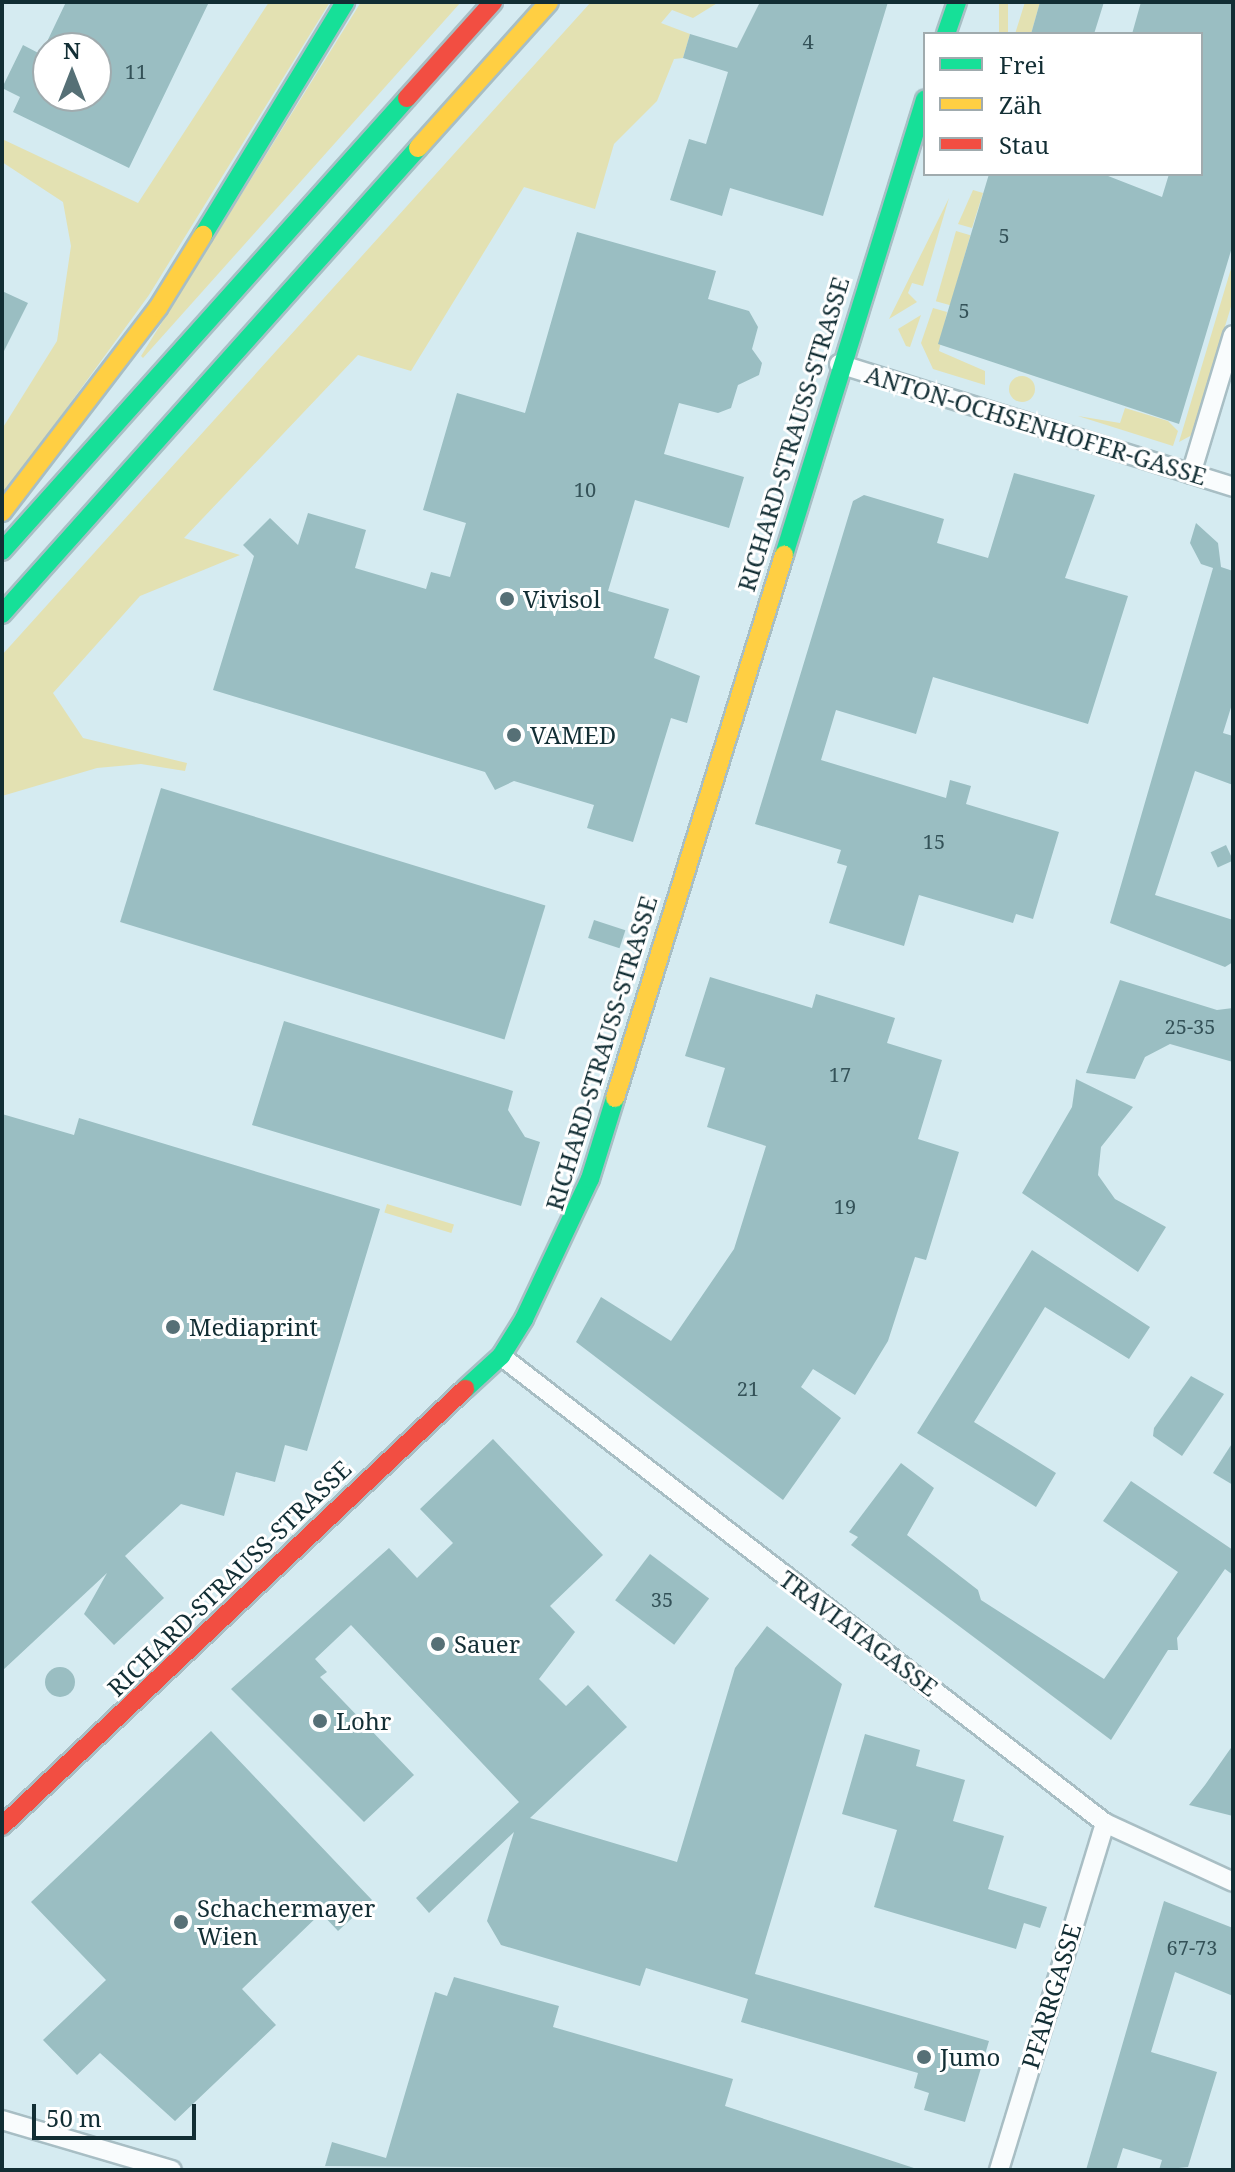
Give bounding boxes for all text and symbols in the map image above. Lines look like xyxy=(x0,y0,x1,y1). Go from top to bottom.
house number: 4 xyxy=(802,29,814,53)
north arrow xyxy=(32,32,112,112)
legend xyxy=(923,32,1203,176)
text: N xyxy=(63,35,81,65)
text: Frei xyxy=(999,48,1045,81)
house number: 11 xyxy=(125,59,147,83)
text: Zäh xyxy=(999,88,1042,121)
text: Stau xyxy=(999,128,1049,161)
house number: 5 xyxy=(998,223,1010,247)
street label: RICHARD-STRAUSS-STRASSE xyxy=(731,273,855,595)
house number: 5 xyxy=(958,298,970,322)
street label: ANTON-OCHSENHOFER-GASSE xyxy=(862,359,1210,491)
house number: 10 xyxy=(574,477,596,501)
place label: Vivisol xyxy=(523,585,601,613)
marker: Vivisol xyxy=(498,590,516,608)
place label: VAMED xyxy=(530,721,616,749)
marker: VAMED xyxy=(505,726,523,744)
house number: 15 xyxy=(923,829,945,853)
street label: RICHARD-STRAUSS-STRASSE xyxy=(539,892,663,1214)
house number: 25-35 xyxy=(1165,1014,1215,1038)
house number: 17 xyxy=(829,1062,851,1086)
house number: 19 xyxy=(834,1194,856,1218)
place label: Mediaprint xyxy=(189,1313,318,1341)
marker: Mediaprint xyxy=(164,1318,182,1336)
house number: 21 xyxy=(737,1376,759,1400)
street label: RICHARD-STRAUSS-STRASSE xyxy=(101,1454,357,1702)
street label: TRAVIATAGASSE xyxy=(774,1564,944,1702)
house number: 35 xyxy=(651,1587,673,1611)
place label: Sauer xyxy=(454,1630,520,1658)
marker: Sauer xyxy=(429,1635,447,1653)
place label: Lohr xyxy=(336,1707,391,1735)
marker: Lohr xyxy=(311,1712,329,1730)
place label: Schachermayer Wien xyxy=(197,1894,375,1950)
marker: Schachermayer Wien xyxy=(172,1913,190,1931)
street label: PFARRGASSE xyxy=(1015,1920,1087,2072)
house number: 67-73 xyxy=(1167,1935,1217,1959)
place label: Jumo xyxy=(940,2043,1000,2071)
marker: Jumo xyxy=(915,2048,933,2066)
scale bar xyxy=(36,2088,200,2138)
text: 50 m xyxy=(46,2101,102,2134)

